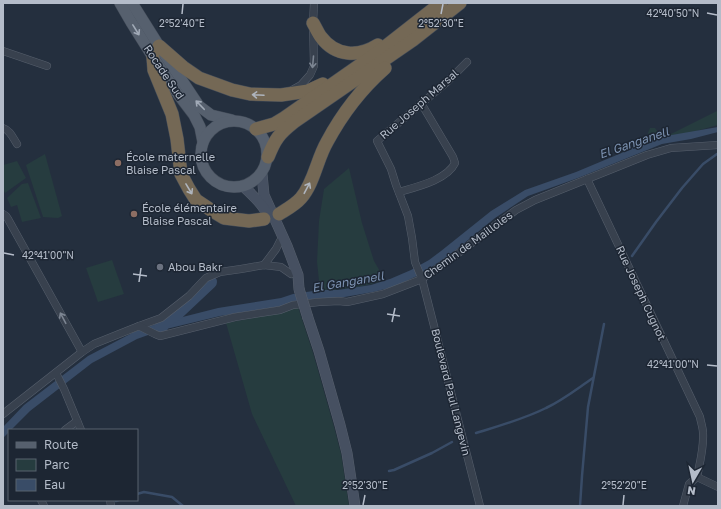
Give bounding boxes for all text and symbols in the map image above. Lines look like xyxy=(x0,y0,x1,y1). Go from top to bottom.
text: 42°40'50"N xyxy=(647,7,699,19)
text: 2°52'40"E xyxy=(159,17,205,29)
text: 2°52'30"E xyxy=(418,17,464,29)
one-way arrow xyxy=(132,24,140,35)
street label: Rocade Sud xyxy=(142,42,187,101)
one-way arrow xyxy=(309,55,317,68)
street label: Rue Joseph Marsal xyxy=(377,66,461,141)
one-way arrow xyxy=(252,91,265,98)
one-way arrow xyxy=(195,100,205,110)
water label: El Ganganell xyxy=(597,123,672,161)
place label: École maternelle Blaise Pascal xyxy=(126,150,215,176)
marker: École maternelle Blaise Pascal xyxy=(113,158,123,168)
one-way arrow xyxy=(303,182,311,194)
one-way arrow xyxy=(186,183,194,195)
place label: École élémentaire Blaise Pascal xyxy=(142,201,237,227)
street label: Chemin de Mailloles xyxy=(421,208,515,281)
marker: École élémentaire Blaise Pascal xyxy=(129,209,139,219)
street label: Rue Joseph Cugnot xyxy=(614,243,669,342)
text: 42°41'00"N xyxy=(22,249,74,261)
place label: Abou Bakr xyxy=(168,260,223,273)
marker: Abou Bakr xyxy=(155,262,165,272)
water label: El Ganganell xyxy=(311,268,386,295)
one-way arrow xyxy=(59,312,67,324)
street label: Boulevard Paul Langevin xyxy=(429,327,474,457)
text: 42°41'00"N xyxy=(647,358,699,370)
legend xyxy=(8,429,138,501)
text: Route xyxy=(44,437,78,452)
text: Parc xyxy=(44,457,70,472)
north arrow xyxy=(673,461,713,501)
text: Eau xyxy=(44,477,65,492)
text: 2°52'30"E xyxy=(342,479,388,491)
text: 2°52'20"E xyxy=(601,479,647,491)
text: N xyxy=(686,484,697,498)

